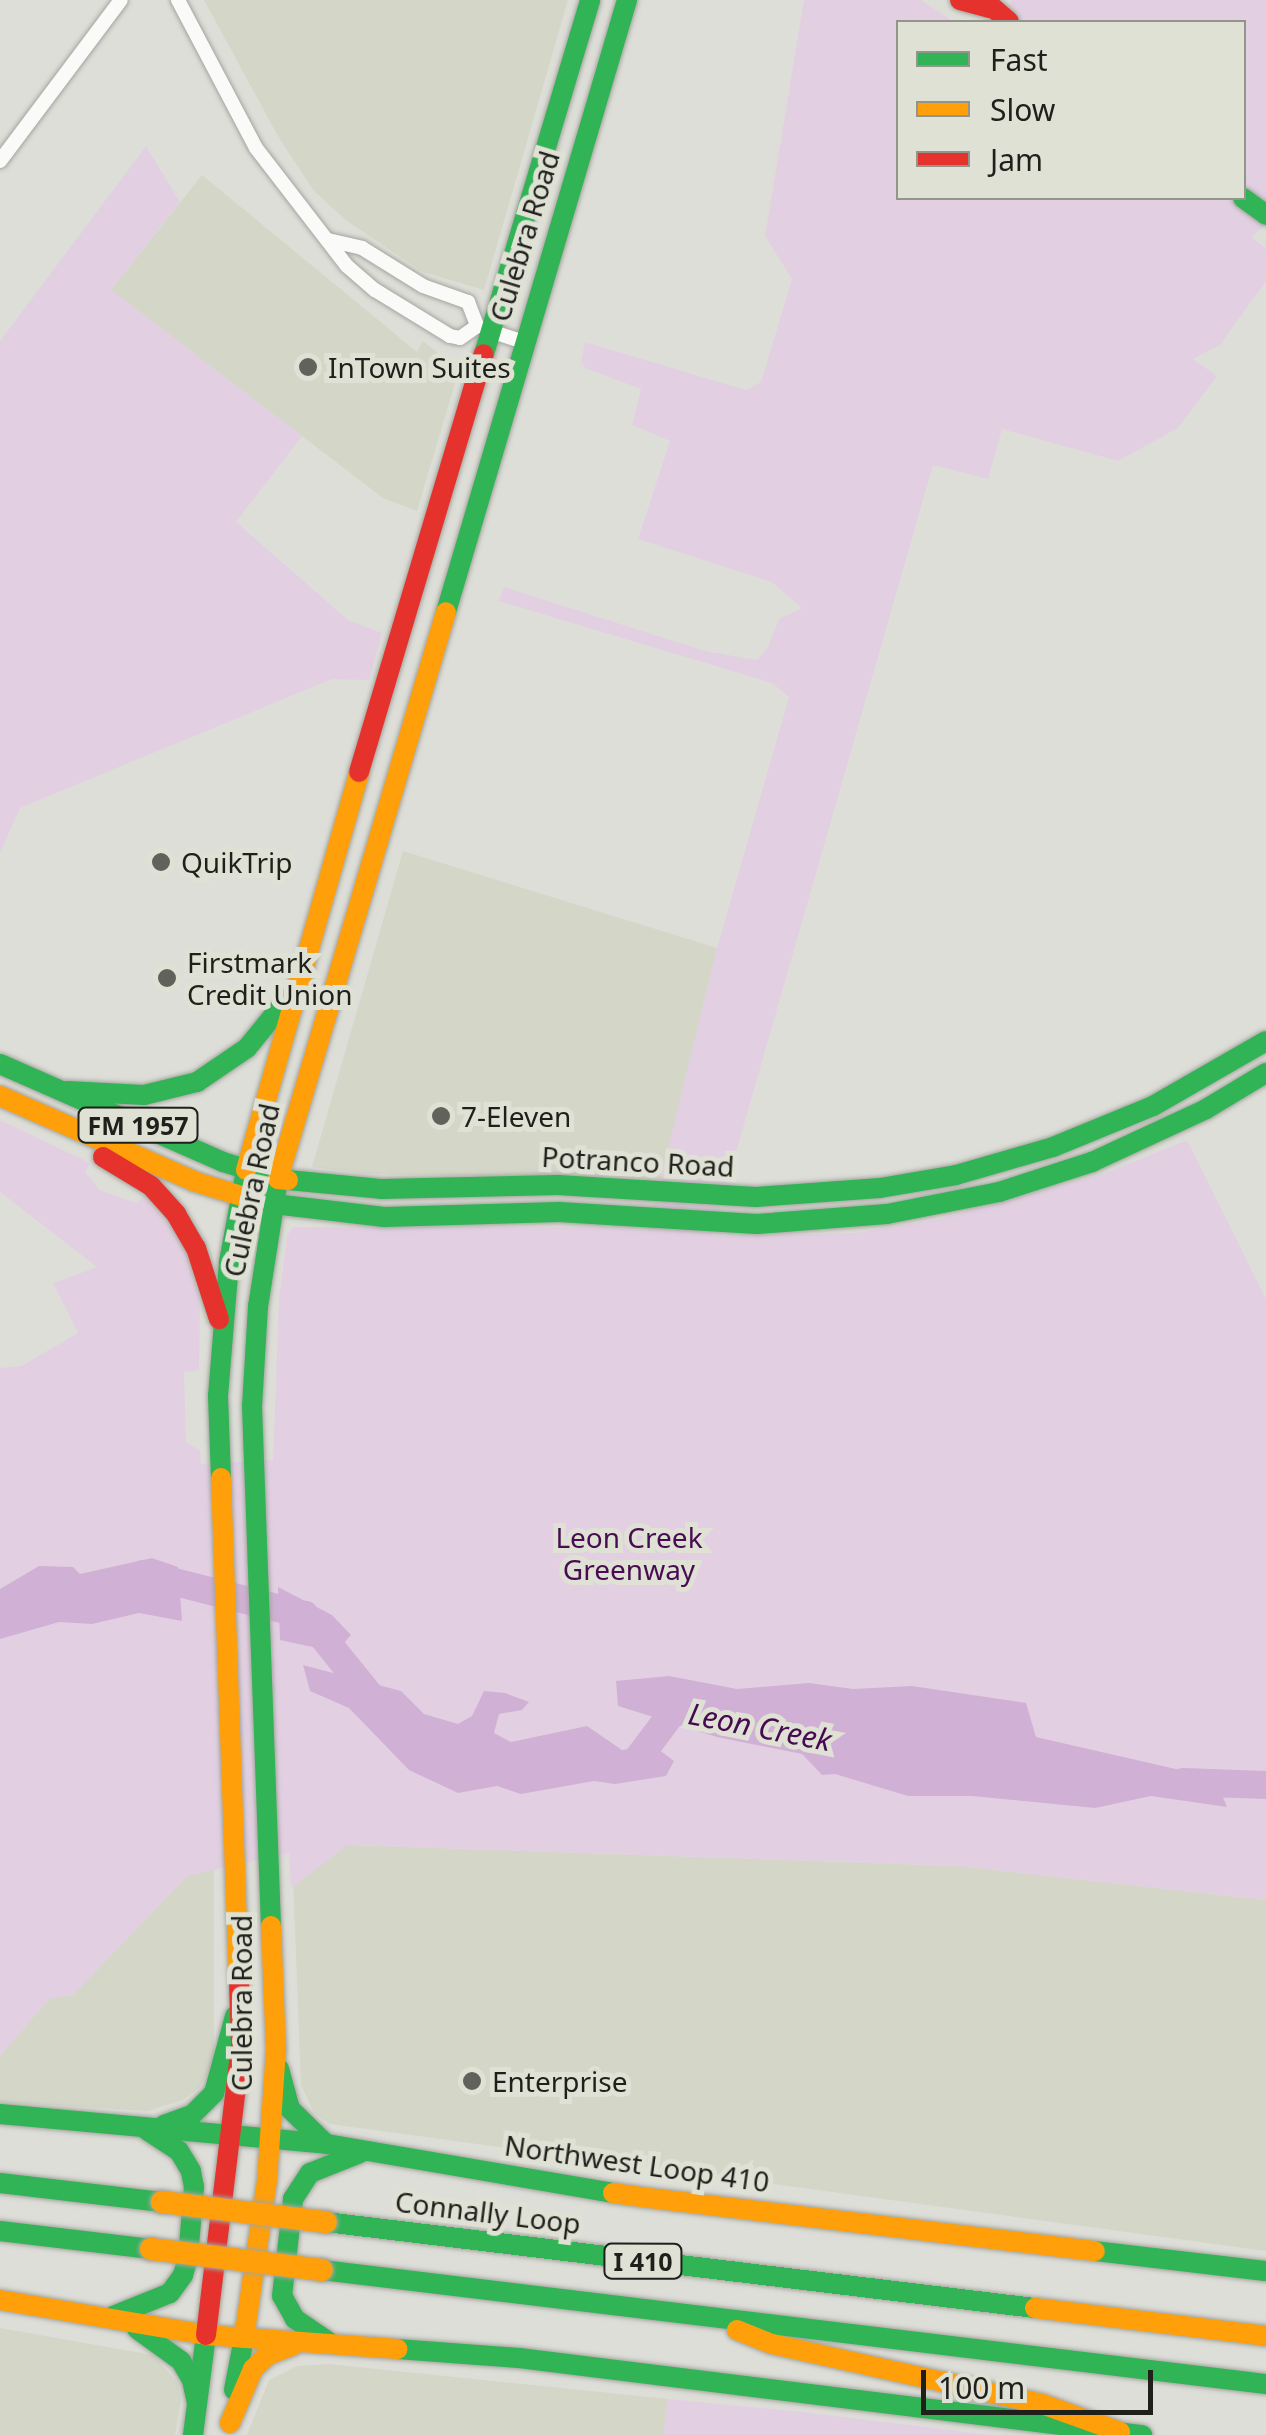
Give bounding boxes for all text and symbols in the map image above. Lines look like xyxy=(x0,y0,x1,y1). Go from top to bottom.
legend xyxy=(896,20,1246,200)
text: Fast xyxy=(990,39,1048,80)
text: Slow xyxy=(990,89,1055,130)
text: Jam xyxy=(990,139,1043,180)
street label: Culebra Road xyxy=(482,147,566,325)
place label: InTown Suites xyxy=(328,350,511,384)
marker: InTown Suites xyxy=(297,356,319,378)
place label: QuikTrip xyxy=(181,845,293,879)
marker: QuikTrip xyxy=(150,851,172,873)
place label: Firstmark Credit Union xyxy=(187,945,353,1011)
marker: Firstmark Credit Union xyxy=(156,967,178,989)
place label: 7-Eleven xyxy=(461,1099,571,1133)
street label: Culebra Road xyxy=(216,1100,286,1280)
road number: FM 1957 xyxy=(76,1105,200,1145)
marker: 7-Eleven xyxy=(430,1105,452,1127)
street label: Potranco Road xyxy=(541,1139,735,1183)
park label: Leon Creek Greenway xyxy=(555,1520,703,1586)
water label: Leon Creek xyxy=(685,1695,835,1759)
street label: Culebra Road xyxy=(224,1915,258,2091)
place label: Enterprise xyxy=(492,2064,628,2098)
marker: Enterprise xyxy=(461,2070,483,2092)
street label: Northwest Loop 410 xyxy=(503,2128,771,2198)
street label: Connally Loop xyxy=(393,2184,583,2240)
road number: I 410 xyxy=(603,2241,683,2281)
scale bar xyxy=(926,2350,1158,2412)
text: 100 m xyxy=(938,2367,1025,2408)

